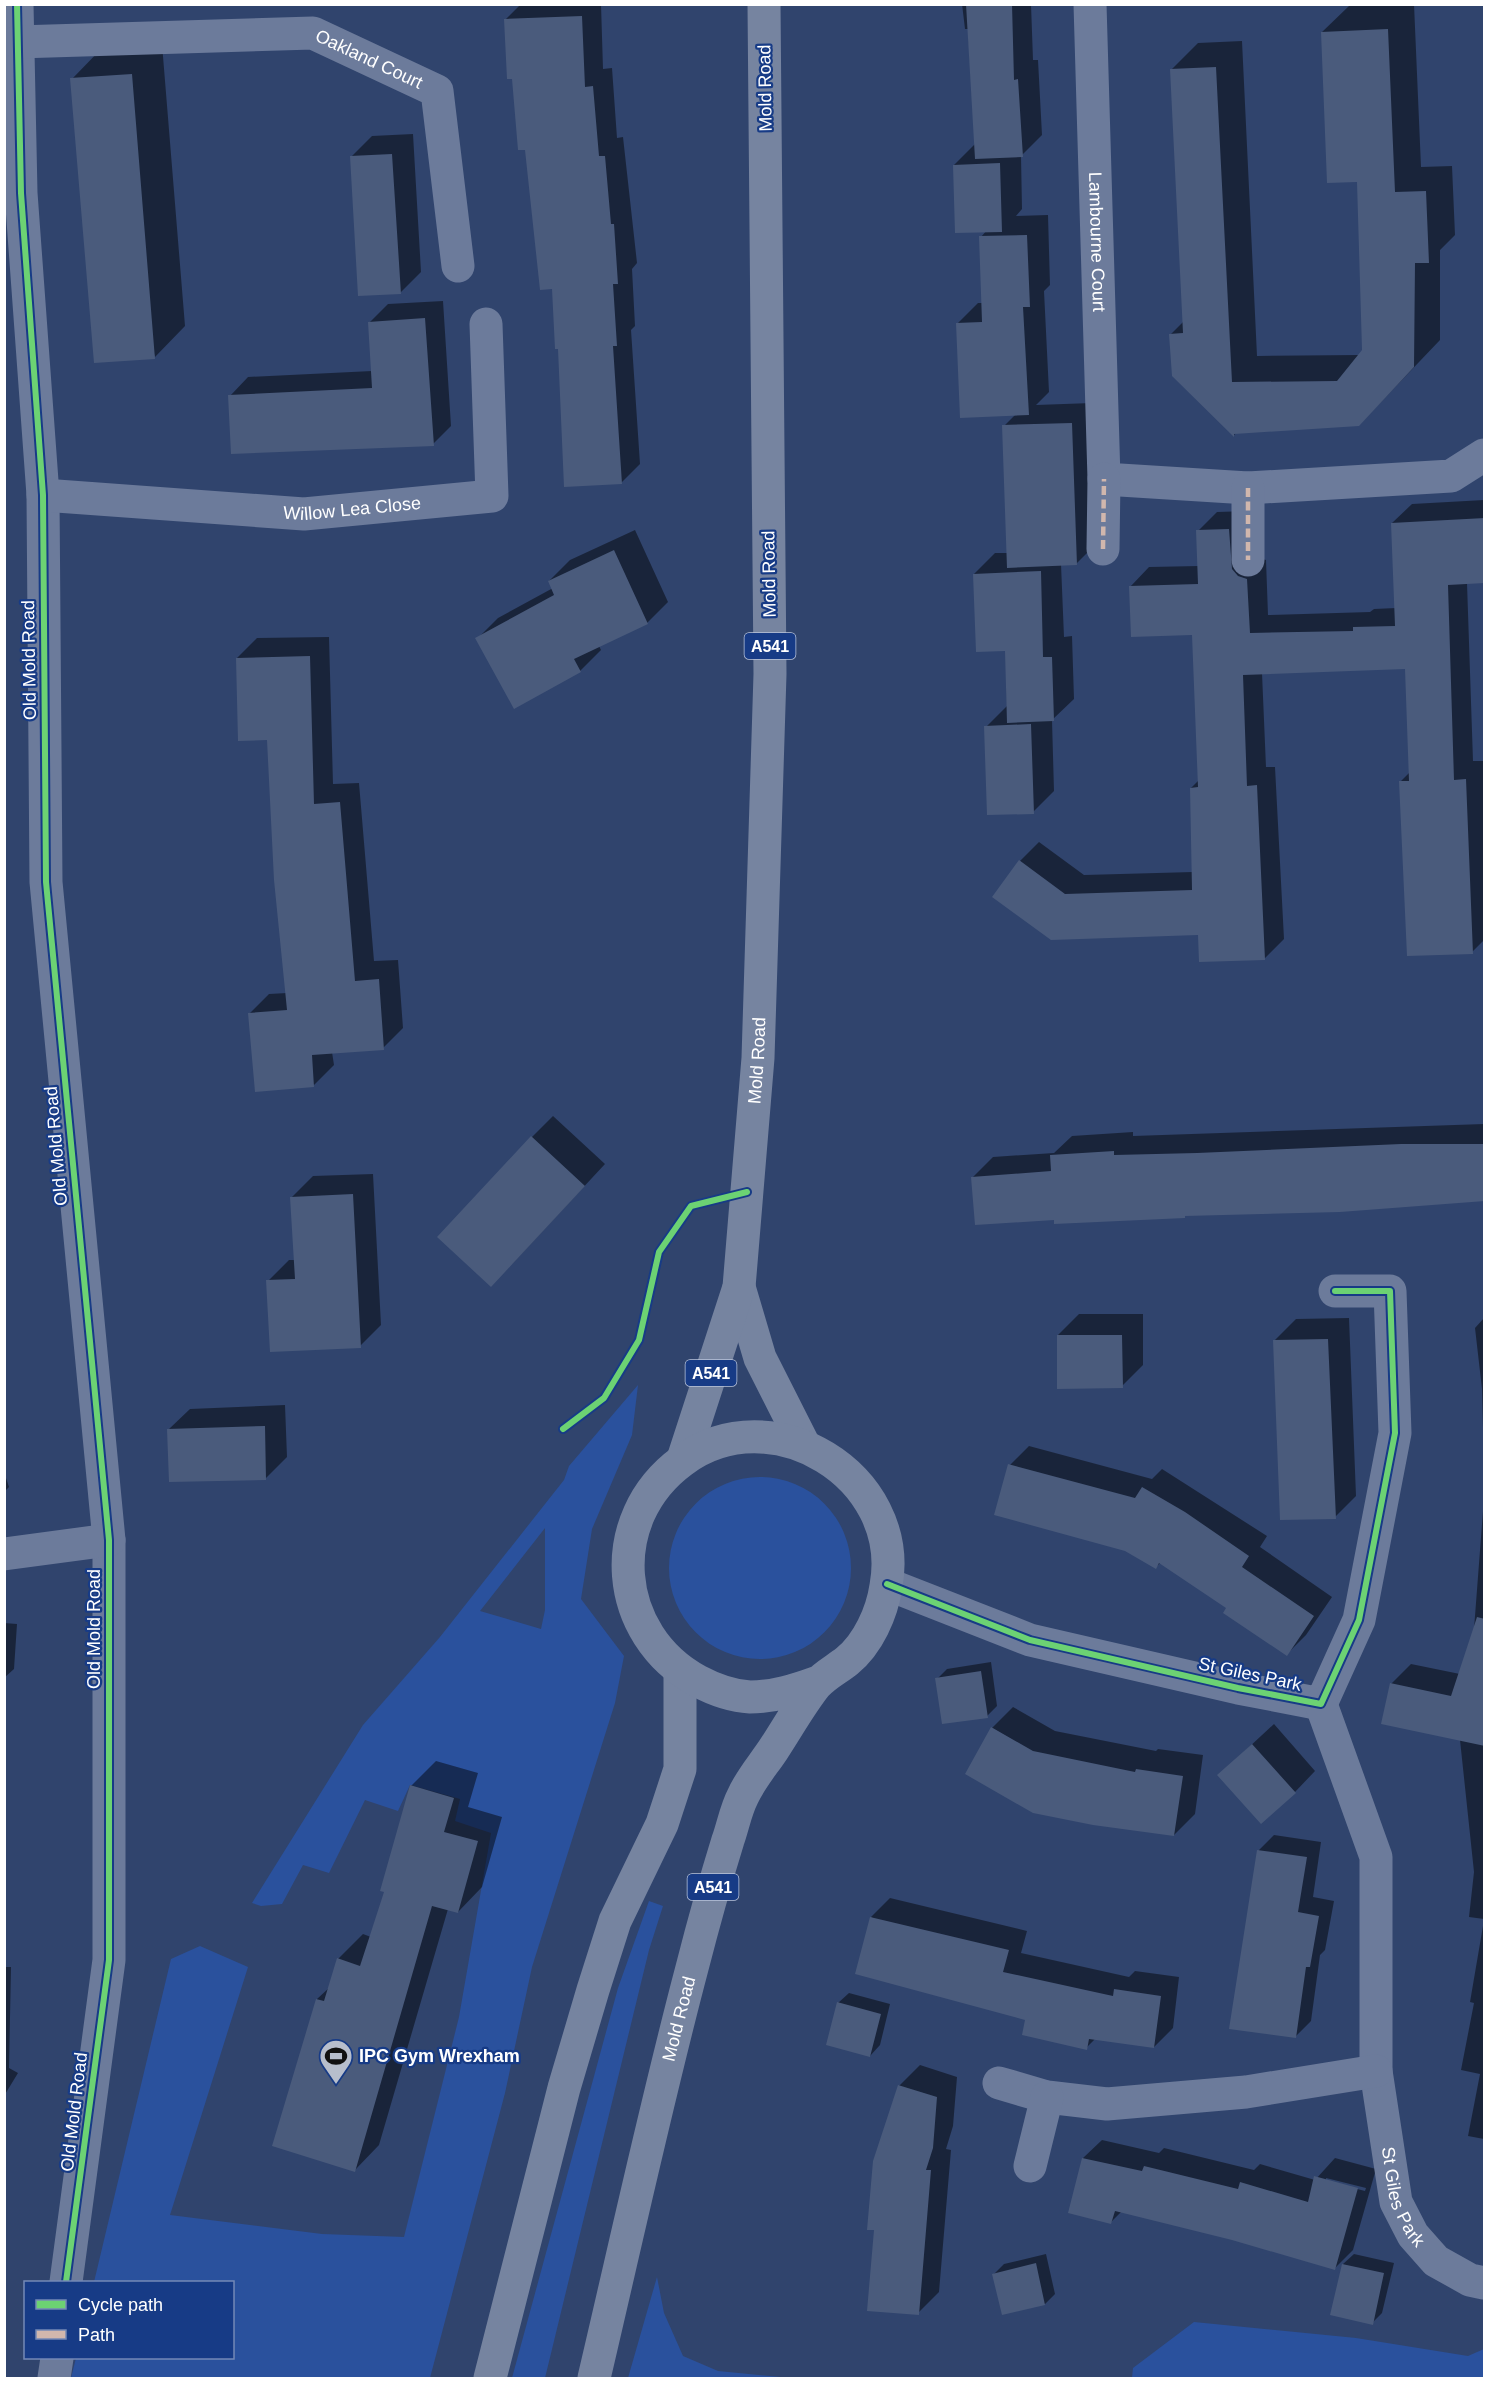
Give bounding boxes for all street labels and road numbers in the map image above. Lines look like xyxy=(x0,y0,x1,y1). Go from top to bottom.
street label: Oakland Court xyxy=(312,26,426,93)
street label: Mold Road xyxy=(754,44,776,132)
street label: Lambourne Court xyxy=(1085,172,1109,312)
street label: Willow Lea Close xyxy=(283,493,422,524)
street label: Mold Road xyxy=(758,530,780,618)
street label: Old Mold Road xyxy=(18,600,40,720)
road number: A541 xyxy=(744,633,796,659)
street label: Mold Road xyxy=(744,1017,769,1105)
street label: Old Mold Road xyxy=(41,1085,71,1207)
road number: A541 xyxy=(686,1360,736,1386)
street label: Old Mold Road xyxy=(84,1569,104,1689)
street label: St Giles Park xyxy=(1197,1653,1304,1695)
road number: A541 xyxy=(688,1874,738,1900)
street label: Mold Road xyxy=(659,1974,699,2064)
street label: Old Mold Road xyxy=(57,2051,91,2173)
street label: St Giles Park xyxy=(1378,2145,1429,2252)

